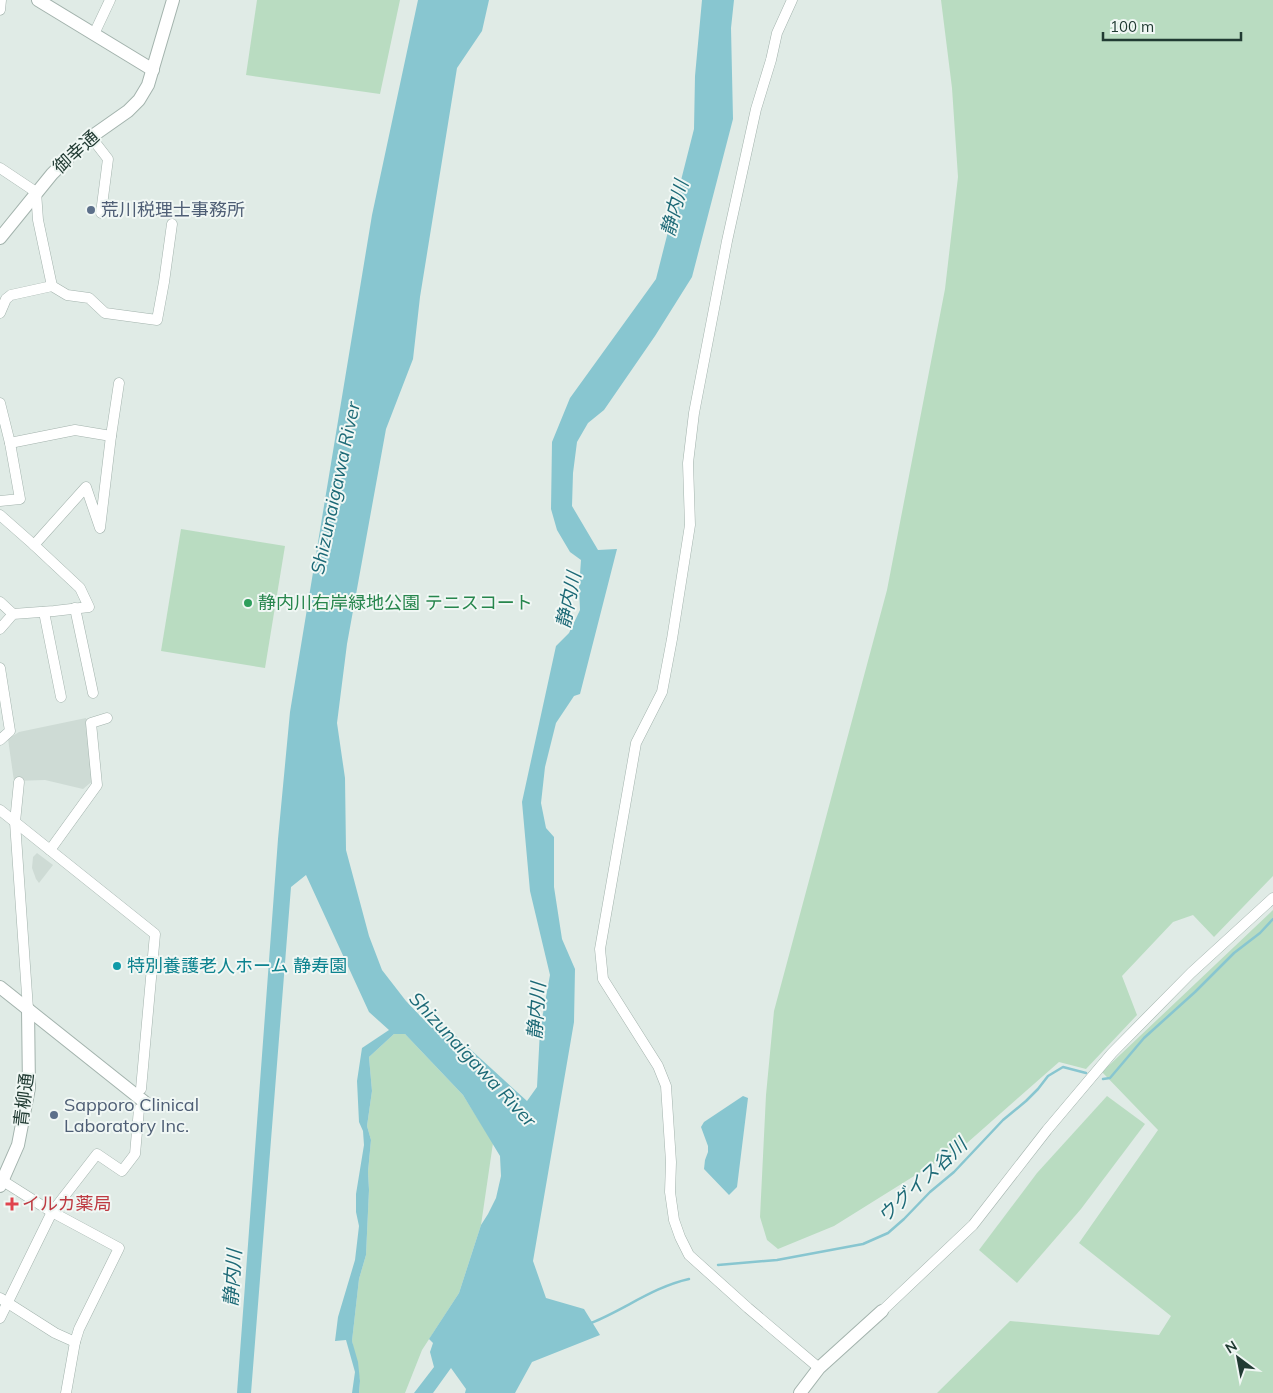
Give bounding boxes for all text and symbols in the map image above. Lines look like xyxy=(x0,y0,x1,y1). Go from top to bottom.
scale bar xyxy=(1103,10,1240,42)
text: 100 m xyxy=(1110,17,1154,36)
street label: 御幸通 xyxy=(48,125,103,178)
water label: 静内川 xyxy=(655,175,693,239)
place label: 荒川税理士事務所 xyxy=(101,198,245,221)
marker: 荒川税理士事務所 xyxy=(85,204,97,216)
water label: Shizunaigawa River xyxy=(305,399,365,576)
water label: 静内川 xyxy=(550,568,586,630)
place label: 静内川右岸緑地公園 テニスコート xyxy=(258,591,533,614)
marker: 静内川右岸緑地公園 テニスコート xyxy=(242,597,254,609)
place label: 特別養護老人ホーム 静寿園 xyxy=(127,954,347,977)
marker: 特別養護老人ホーム 静寿園 xyxy=(111,960,123,972)
water label: 静内川 xyxy=(522,980,550,1040)
water label: Shizunaigawa River xyxy=(404,987,542,1132)
street label: 青柳通 xyxy=(9,1072,38,1128)
place label: Sapporo Clinical Laboratory Inc. xyxy=(64,1093,199,1137)
marker: Sapporo Clinical Laboratory Inc. xyxy=(48,1109,60,1121)
water label: ウグイス谷川 xyxy=(872,1131,973,1227)
place label: イルカ薬局 xyxy=(22,1192,111,1215)
marker: イルカ薬局 xyxy=(6,1198,18,1210)
water label: 静内川 xyxy=(218,1247,246,1307)
north arrow xyxy=(1213,1333,1263,1383)
text: N xyxy=(1222,1337,1240,1357)

